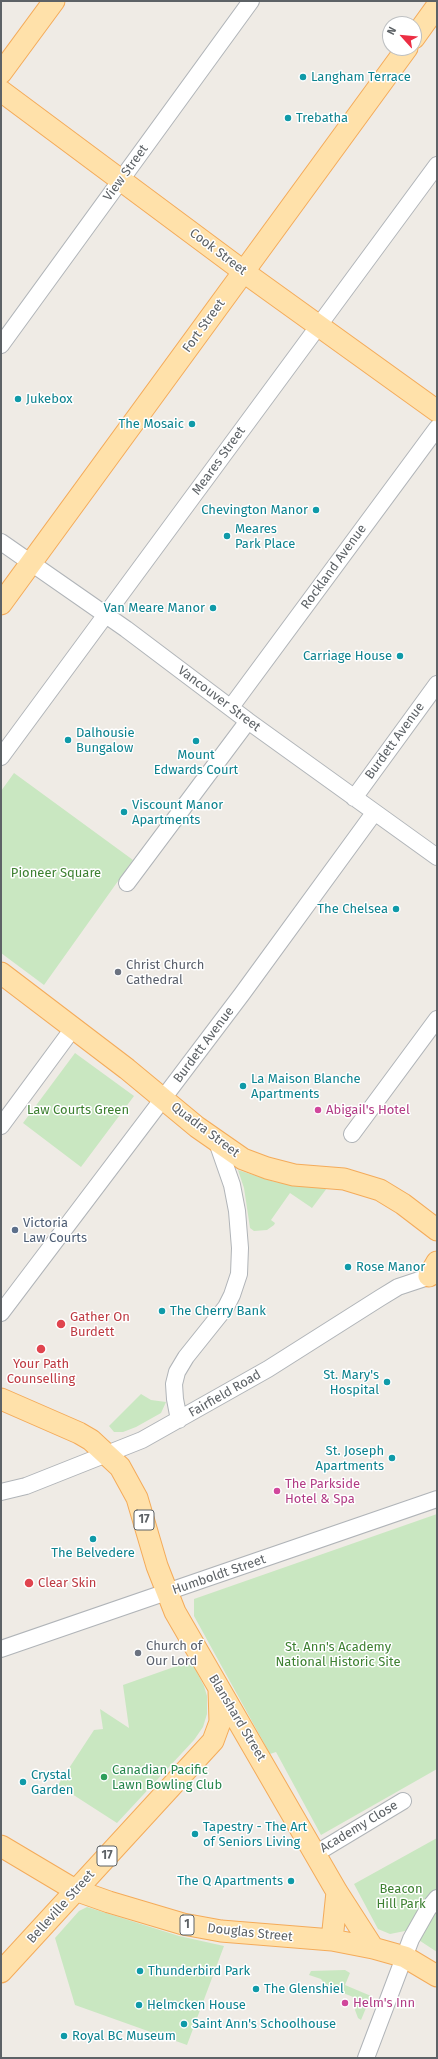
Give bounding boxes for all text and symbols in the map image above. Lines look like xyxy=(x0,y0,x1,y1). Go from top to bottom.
north arrow xyxy=(382,16,422,56)
text: N xyxy=(384,25,399,37)
place label: Langham Terrace xyxy=(311,69,411,85)
marker: Langham Terrace xyxy=(298,72,308,82)
place label: Trebatha xyxy=(296,110,348,126)
marker: Trebatha xyxy=(283,113,293,123)
street label: View Street xyxy=(100,142,152,204)
street label: Cook Street xyxy=(186,225,250,279)
street label: Fort Street xyxy=(179,296,229,356)
place label: Jukebox xyxy=(26,391,73,407)
marker: Jukebox xyxy=(13,394,23,404)
place label: The Mosaic xyxy=(119,416,184,432)
marker: The Mosaic xyxy=(187,419,197,429)
street label: Meares Street xyxy=(189,424,249,498)
place label: Chevington Manor xyxy=(201,502,308,518)
marker: Chevington Manor xyxy=(311,505,321,515)
place label: Meares Park Place xyxy=(235,521,295,552)
street label: Rockland Avenue xyxy=(298,522,370,612)
marker: Meares Park Place xyxy=(222,531,232,541)
place label: Van Meare Manor xyxy=(103,600,205,616)
marker: Van Meare Manor xyxy=(208,603,218,613)
place label: Carriage House xyxy=(303,648,392,664)
marker: Carriage House xyxy=(395,651,405,661)
street label: Vancouver Street xyxy=(175,663,263,735)
street label: Burdett Avenue xyxy=(362,700,428,782)
place label: Dalhousie Bungalow xyxy=(76,725,135,756)
marker: Dalhousie Bungalow xyxy=(63,735,73,745)
marker: Mount Edwards Court xyxy=(191,736,201,746)
place label: Mount Edwards Court xyxy=(154,747,238,778)
place label: Viscount Manor Apartments xyxy=(132,797,223,828)
marker: Viscount Manor Apartments xyxy=(119,807,129,817)
park label: Pioneer Square xyxy=(11,865,101,881)
place label: The Chelsea xyxy=(317,901,388,917)
marker: The Chelsea xyxy=(391,904,401,914)
place label: Christ Church Cathedral xyxy=(126,957,204,988)
marker: Christ Church Cathedral xyxy=(113,967,123,977)
street label: Burdett Avenue xyxy=(170,1004,238,1086)
place label: La Maison Blanche Apartments xyxy=(251,1071,361,1102)
marker: La Maison Blanche Apartments xyxy=(238,1081,248,1091)
street label: Quadra Street xyxy=(168,1099,242,1161)
park label: Law Courts Green xyxy=(27,1102,129,1118)
place label: Abigail's Hotel xyxy=(326,1102,410,1118)
marker: Abigail's Hotel xyxy=(313,1105,323,1115)
place label: Victoria Law Courts xyxy=(23,1215,87,1246)
marker: Victoria Law Courts xyxy=(10,1225,20,1235)
place label: Rose Manor xyxy=(356,1259,425,1275)
marker: Rose Manor xyxy=(343,1262,353,1272)
place label: The Cherry Bank xyxy=(170,1303,266,1319)
marker: The Cherry Bank xyxy=(157,1306,167,1316)
place label: Gather On Burdett xyxy=(70,1309,130,1340)
marker: Gather On Burdett xyxy=(55,1318,67,1330)
marker: Your Path Counselling xyxy=(35,1343,47,1355)
place label: Your Path Counselling xyxy=(7,1356,75,1387)
street label: Fairfield Road xyxy=(186,1367,264,1421)
place label: St. Mary's Hospital xyxy=(323,1367,379,1398)
marker: St. Mary's Hospital xyxy=(382,1377,392,1387)
place label: St. Joseph Apartments xyxy=(316,1443,384,1474)
marker: St. Joseph Apartments xyxy=(387,1453,397,1463)
place label: The Parkside Hotel & Spa xyxy=(285,1476,360,1507)
marker: The Parkside Hotel & Spa xyxy=(272,1486,282,1496)
road number: 17 xyxy=(134,1510,154,1530)
marker: The Belvedere xyxy=(88,1534,98,1544)
place label: The Belvedere xyxy=(51,1545,135,1561)
street label: Humboldt Street xyxy=(170,1552,268,1598)
place label: Clear Skin xyxy=(38,1575,96,1591)
marker: Clear Skin xyxy=(23,1577,35,1589)
place label: Church of Our Lord xyxy=(146,1638,202,1669)
park label: St. Ann's Academy National Historic Site xyxy=(275,1639,401,1670)
marker: Church of Our Lord xyxy=(133,1648,143,1658)
street label: Blanshard Street xyxy=(205,1672,269,1764)
place label: Canadian Pacific Lawn Bowling Club xyxy=(112,1762,222,1793)
place label: Crystal Garden xyxy=(31,1767,73,1798)
marker: Canadian Pacific Lawn Bowling Club xyxy=(99,1772,109,1782)
marker: Crystal Garden xyxy=(18,1777,28,1787)
street label: Academy Close xyxy=(317,1798,401,1856)
place label: Tapestry - The Art of Seniors Living xyxy=(203,1819,307,1850)
marker: Tapestry - The Art of Seniors Living xyxy=(190,1829,200,1839)
road number: 17 xyxy=(97,1846,117,1866)
street label: Belleville Street xyxy=(24,1867,98,1947)
place label: The Q Apartments xyxy=(177,1873,283,1889)
marker: The Q Apartments xyxy=(286,1876,296,1886)
park label: Beacon Hill Park xyxy=(376,1881,426,1912)
road number: 1 xyxy=(180,1915,194,1935)
street label: Douglas Street xyxy=(207,1921,293,1945)
place label: Thunderbird Park xyxy=(148,1963,250,1979)
marker: Thunderbird Park xyxy=(135,1966,145,1976)
place label: The Glenshiel xyxy=(264,1981,344,1997)
marker: The Glenshiel xyxy=(251,1984,261,1994)
place label: Helm's Inn xyxy=(353,1995,415,2011)
place label: Helmcken House xyxy=(147,1997,246,2013)
marker: Helm's Inn xyxy=(340,1998,350,2008)
marker: Helmcken House xyxy=(134,2000,144,2010)
place label: Saint Ann's Schoolhouse xyxy=(192,2016,336,2032)
marker: Saint Ann's Schoolhouse xyxy=(179,2019,189,2029)
place label: Royal BC Museum xyxy=(72,2028,176,2044)
marker: Royal BC Museum xyxy=(59,2031,69,2041)

